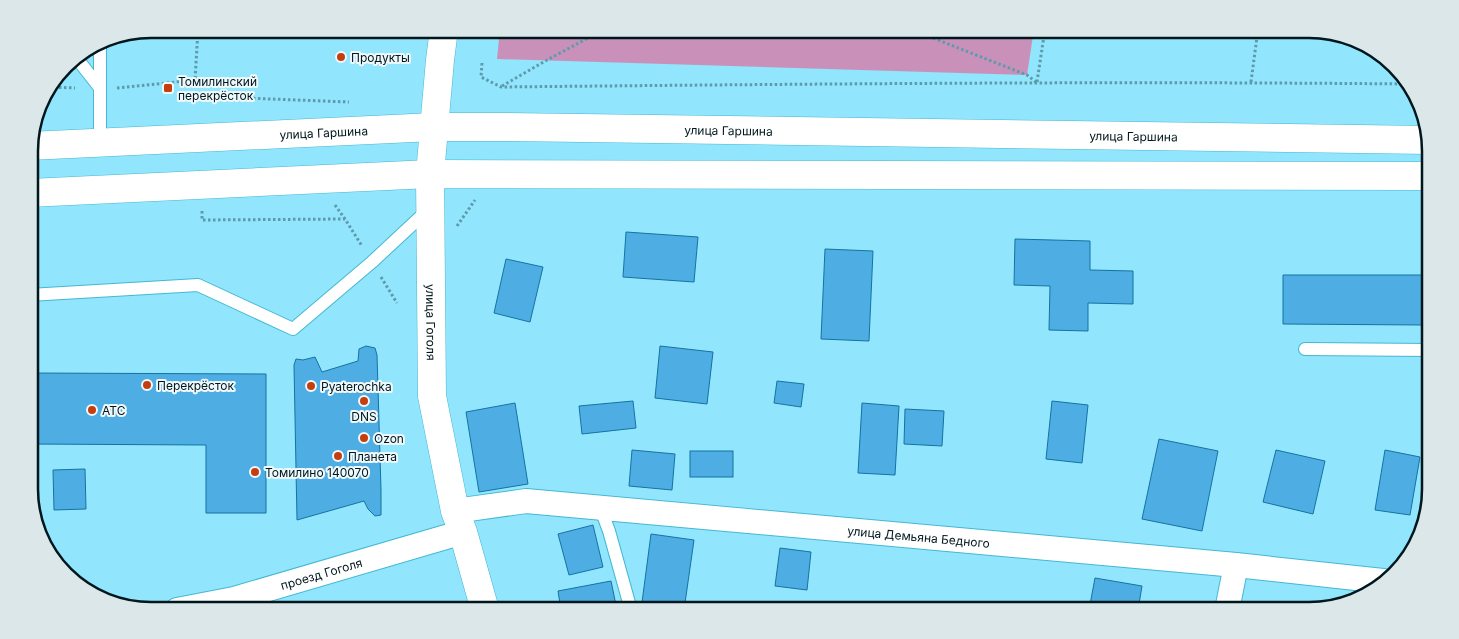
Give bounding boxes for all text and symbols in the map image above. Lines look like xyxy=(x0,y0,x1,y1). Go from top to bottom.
place label: Продукты xyxy=(351,50,410,65)
marker: Продукты xyxy=(335,51,347,63)
place label: Томилинский перекрёсток xyxy=(178,74,257,103)
marker: Томилинский перекрёсток xyxy=(162,82,174,94)
street label: улица Гаршина xyxy=(684,122,773,138)
street label: улица Гаршина xyxy=(279,123,368,142)
street label: улица Гаршина xyxy=(1089,128,1178,144)
street label: улица Гоголя xyxy=(423,284,439,361)
place label: Перекрёсток xyxy=(157,378,235,393)
marker: Перекрёсток xyxy=(141,379,153,391)
place label: Pyaterochka xyxy=(321,379,392,394)
marker: Pyaterochka xyxy=(305,380,317,392)
marker: DNS xyxy=(358,395,370,407)
place label: АТС xyxy=(102,403,126,418)
marker: АТС xyxy=(86,404,98,416)
place label: DNS xyxy=(351,409,377,424)
place label: Ozon xyxy=(374,431,404,446)
marker: Ozon xyxy=(358,432,370,444)
place label: Планета xyxy=(348,449,397,464)
marker: Планета xyxy=(332,450,344,462)
place label: Томилино 140070 xyxy=(265,465,369,480)
marker: Томилино 140070 xyxy=(249,466,261,478)
street label: улица Демьяна Бедного xyxy=(847,523,991,550)
street label: проезд Гоголя xyxy=(279,554,364,593)

